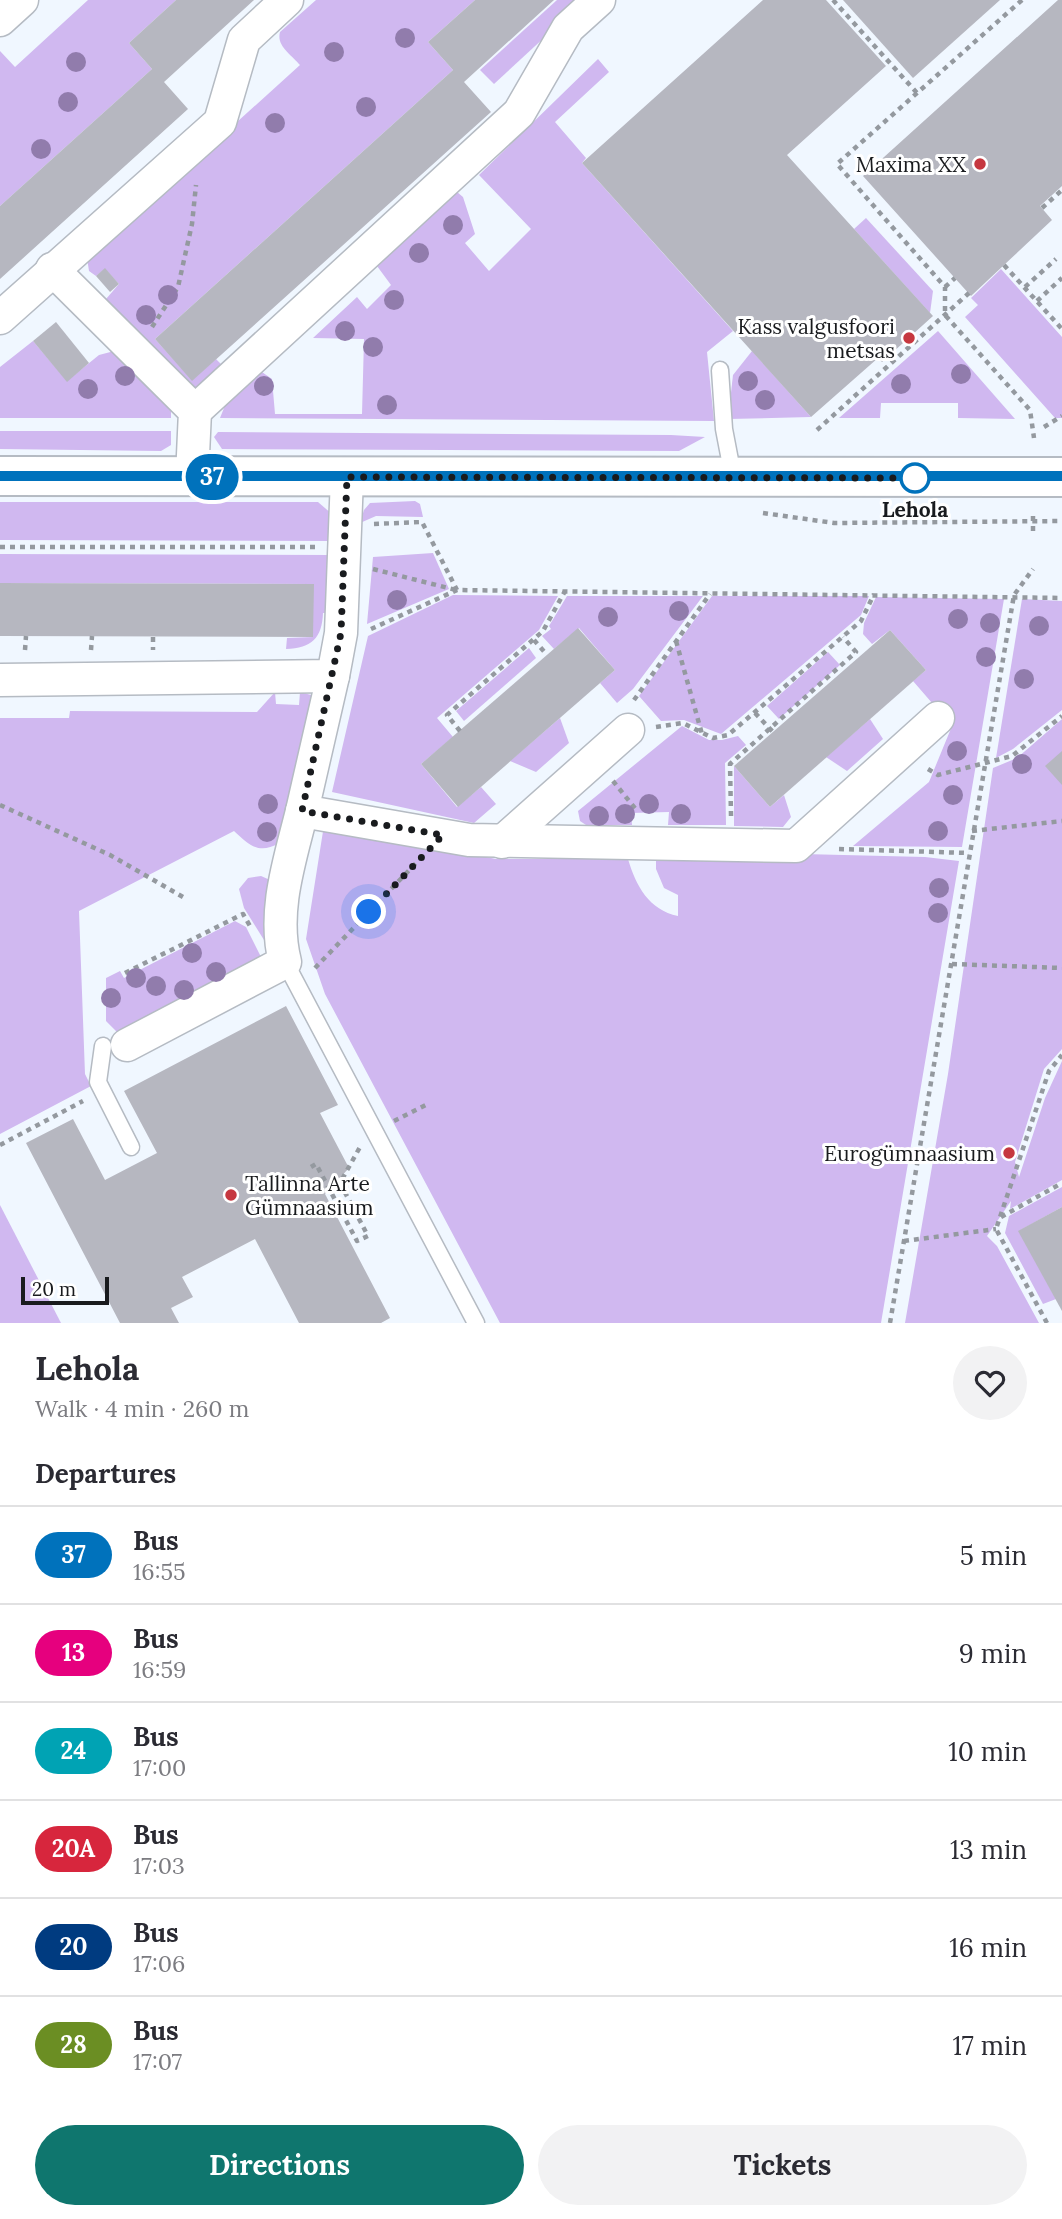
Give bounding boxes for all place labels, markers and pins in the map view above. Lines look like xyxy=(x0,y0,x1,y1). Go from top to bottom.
place label: Maxima XX xyxy=(856,151,966,178)
marker: Maxima XX xyxy=(972,156,988,172)
place label: Kass valgusfoori metsas xyxy=(737,313,895,364)
marker: Kass valgusfoori metsas xyxy=(901,330,917,346)
marker: Lehola xyxy=(900,463,930,493)
place label: Lehola xyxy=(882,496,948,523)
place label: Eurogümnaasium xyxy=(824,1140,995,1167)
marker: Eurogümnaasium xyxy=(1001,1145,1017,1161)
place label: Tallinna Arte Gümnaasium xyxy=(245,1170,374,1221)
marker: Tallinna Arte Gümnaasium xyxy=(223,1187,239,1203)

